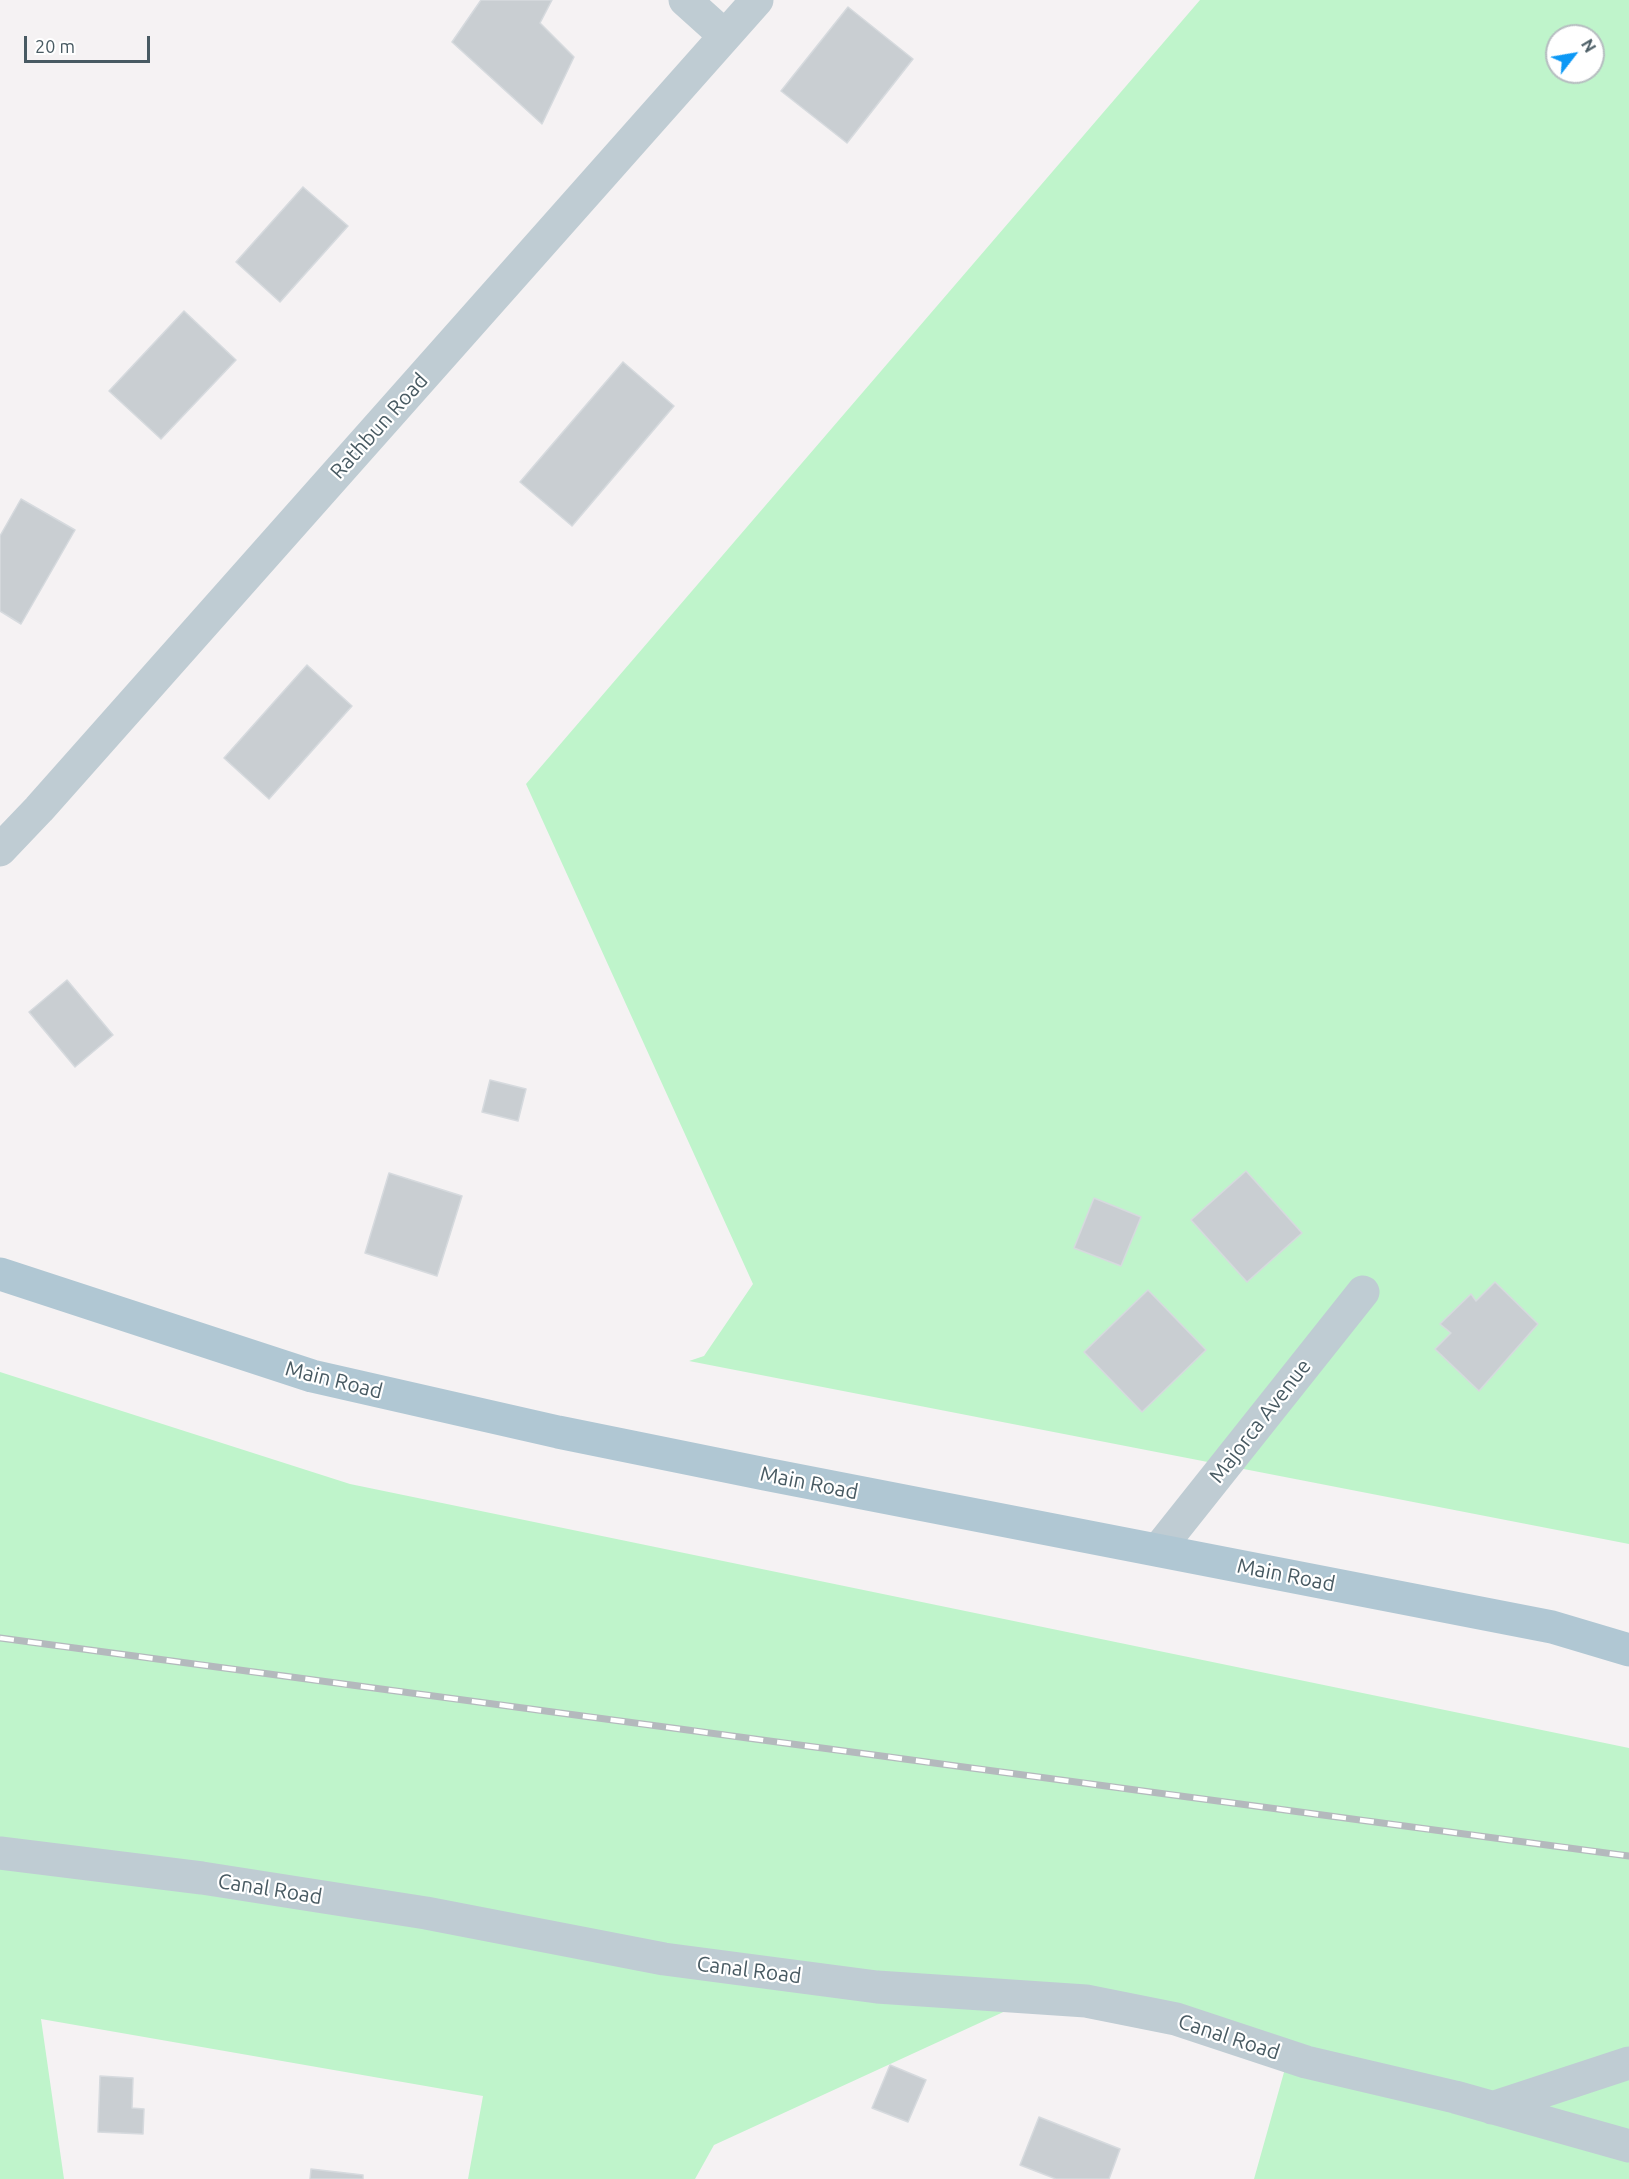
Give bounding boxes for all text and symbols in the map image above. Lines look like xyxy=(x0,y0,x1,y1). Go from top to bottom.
scale bar xyxy=(27,24,153,62)
north arrow xyxy=(1545,24,1605,84)
text: 20 m xyxy=(35,36,75,56)
text: N xyxy=(1578,36,1600,56)
street label: Rathbun Road xyxy=(325,368,433,484)
street label: Majorca Avenue xyxy=(1204,1354,1316,1488)
street label: Main Road xyxy=(283,1356,385,1404)
street label: Main Road xyxy=(758,1461,860,1505)
street label: Main Road xyxy=(1235,1553,1337,1597)
street label: Canal Road xyxy=(216,1868,324,1910)
street label: Canal Road xyxy=(695,1951,803,1989)
street label: Canal Road xyxy=(1175,2009,1283,2065)

